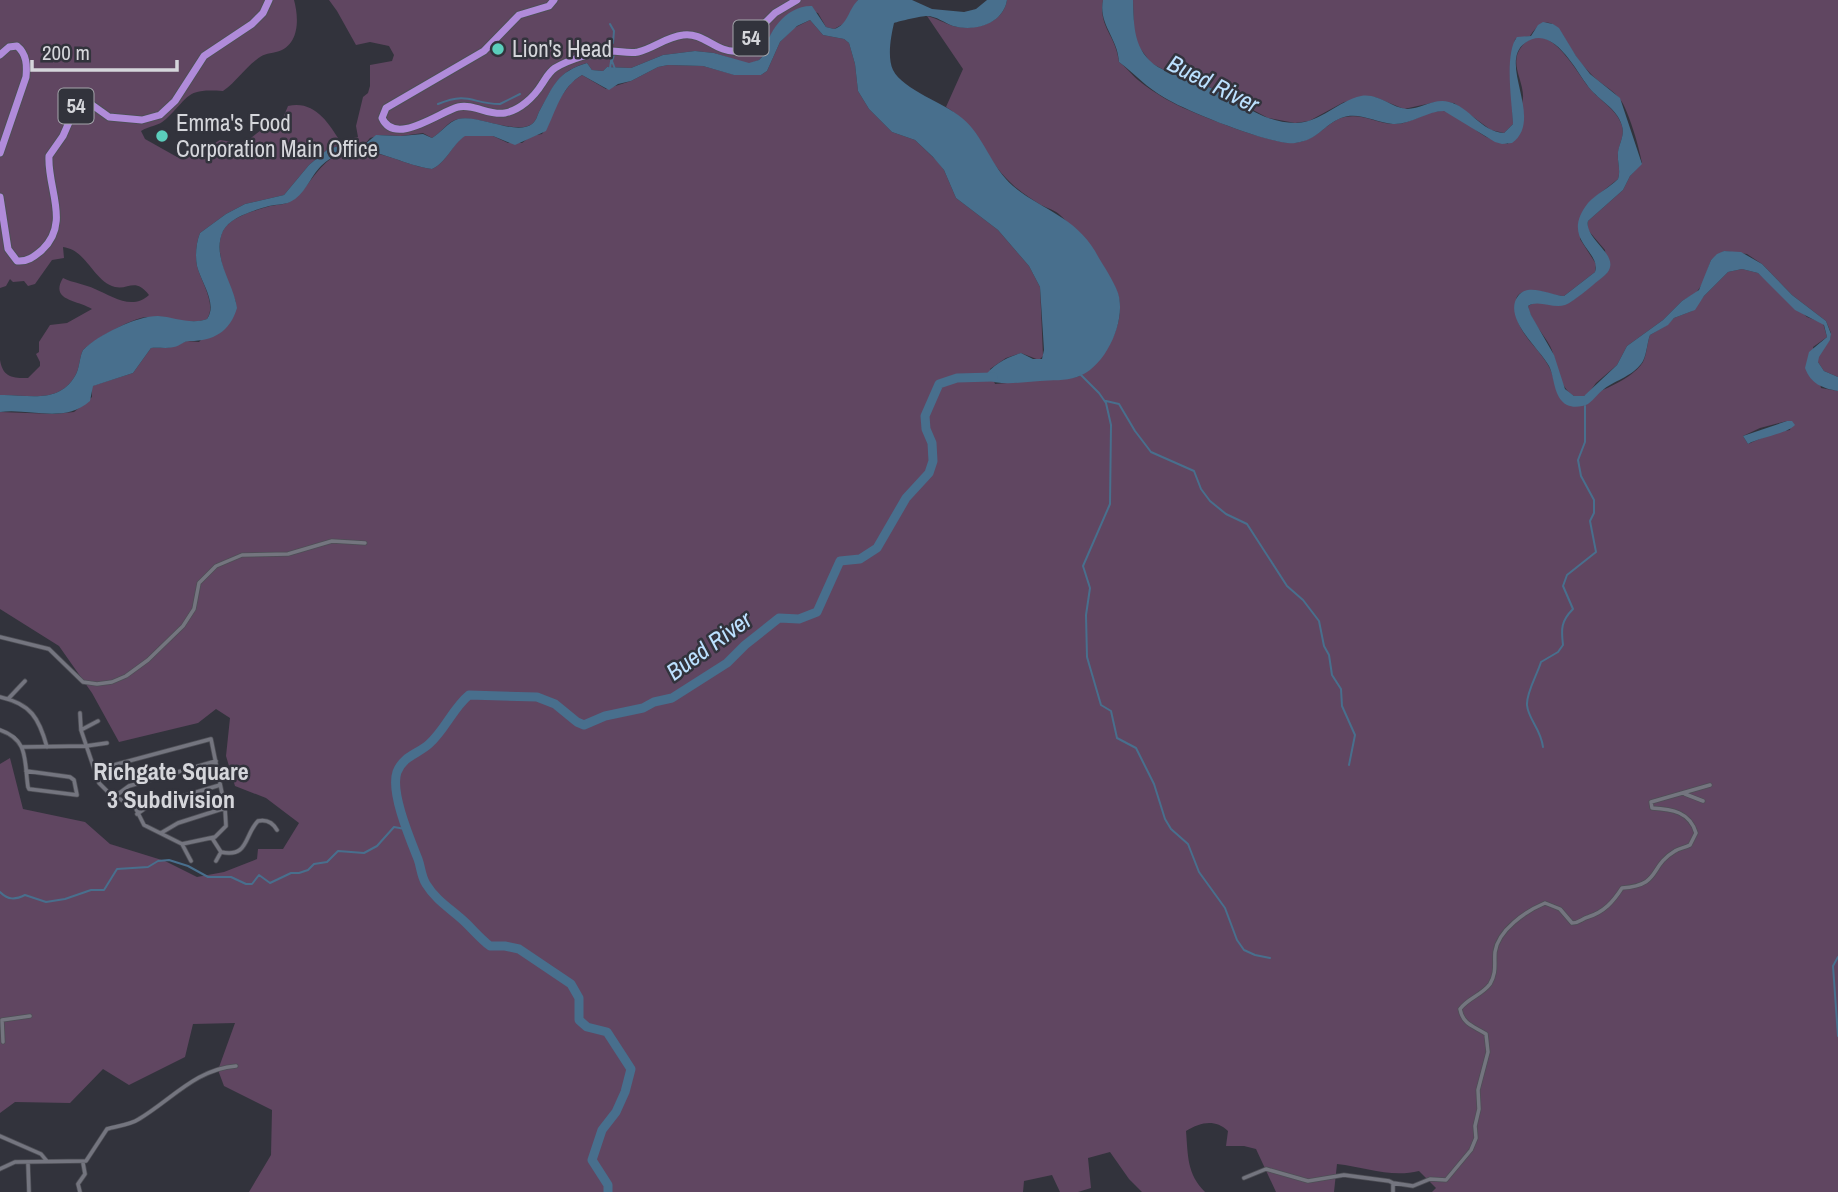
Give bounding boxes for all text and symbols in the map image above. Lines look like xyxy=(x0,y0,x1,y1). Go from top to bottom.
road number: 54 xyxy=(734,20,768,56)
scale bar xyxy=(32,28,177,72)
place label: Lion's Head xyxy=(512,33,612,64)
text: 200 m xyxy=(42,38,90,67)
marker: Lion's Head xyxy=(490,41,506,57)
water label: Bued River xyxy=(1162,47,1266,120)
road number: 54 xyxy=(58,88,94,124)
place label: Emma's Food Corporation Main Office xyxy=(176,107,378,164)
marker: Emma's Food Corporation Main Office xyxy=(154,128,170,144)
water label: Bued River xyxy=(659,602,759,687)
district label: Richgate Square 3 Subdivision xyxy=(93,755,249,815)

